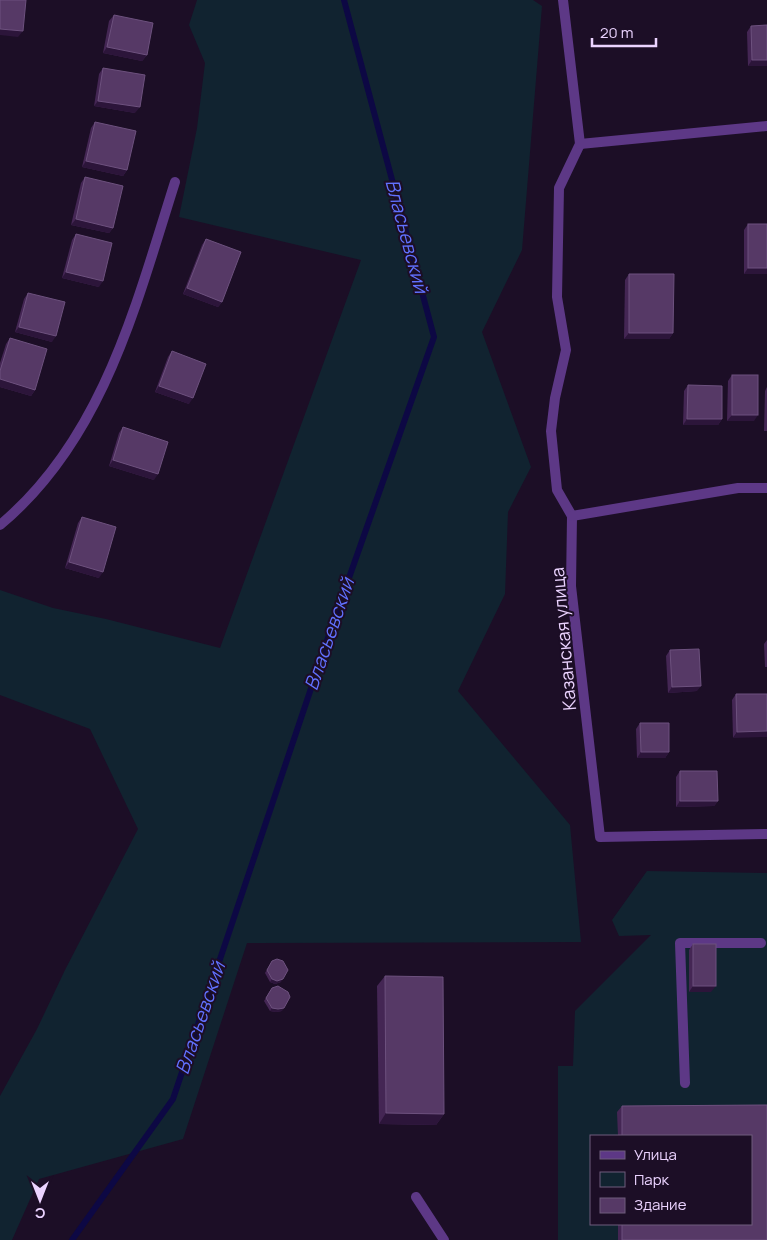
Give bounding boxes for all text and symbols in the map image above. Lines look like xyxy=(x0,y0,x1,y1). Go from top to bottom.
scale bar xyxy=(592,15,656,47)
text: 20 m xyxy=(600,22,633,43)
water label: Власьевский xyxy=(379,176,435,298)
street label: Казанская улица xyxy=(545,566,581,712)
water label: Власьевский xyxy=(298,573,361,693)
water label: Власьевский xyxy=(169,957,232,1077)
legend xyxy=(590,1135,752,1225)
text: Улица xyxy=(634,1144,677,1165)
text: Парк xyxy=(634,1169,670,1190)
north arrow xyxy=(15,1175,65,1225)
text: Здание xyxy=(634,1194,687,1215)
text: С xyxy=(35,1204,45,1223)

